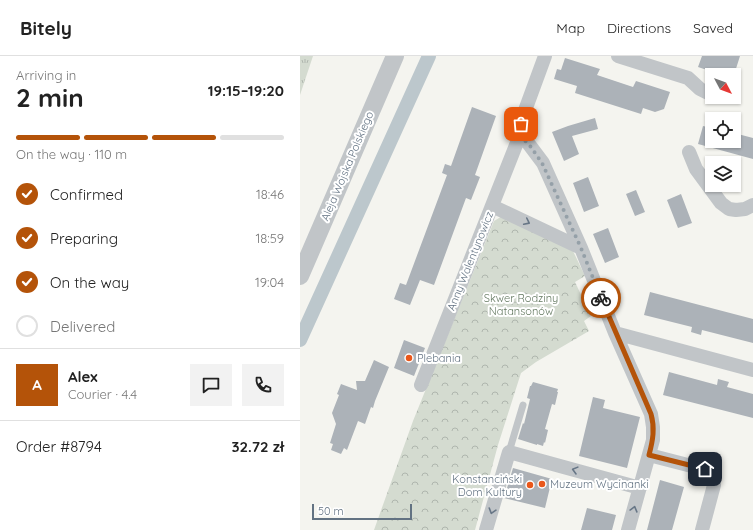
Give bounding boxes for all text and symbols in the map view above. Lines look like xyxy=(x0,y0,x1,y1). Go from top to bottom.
text: Bitely xyxy=(20,16,72,40)
text: Map xyxy=(556,19,585,37)
text: Directions xyxy=(607,19,671,37)
text: Saved xyxy=(693,19,733,37)
text: Arriving in xyxy=(16,67,76,83)
north arrow xyxy=(705,68,741,104)
map controls xyxy=(705,68,741,192)
text: 2 min xyxy=(16,81,84,114)
text: 19:15–19:20 xyxy=(208,81,284,100)
pin xyxy=(504,107,538,141)
street label: Aleja Wojska Polskiego xyxy=(318,109,377,223)
button: locate xyxy=(705,112,741,148)
icon: bag xyxy=(510,113,532,135)
text: On the way · 110 m xyxy=(16,146,127,162)
button: layers xyxy=(705,156,741,192)
icon: check xyxy=(16,183,38,205)
text: Confirmed xyxy=(50,185,123,204)
text: 18:46 xyxy=(256,186,284,202)
street label: Anny Walentynowicz xyxy=(444,209,496,313)
one-way arrow xyxy=(523,217,530,225)
icon: check xyxy=(16,227,38,249)
text: Preparing xyxy=(50,229,118,248)
text: 18:59 xyxy=(255,230,284,246)
icon: check xyxy=(16,271,38,293)
text: On the way xyxy=(50,273,129,292)
text: 19:04 xyxy=(255,274,284,290)
courier xyxy=(581,278,621,318)
icon: bike xyxy=(590,287,612,309)
park label: Skwer Rodziny Natansonów xyxy=(484,291,558,318)
text: Delivered xyxy=(50,317,115,336)
place label: Plebania xyxy=(417,351,461,365)
marker: Plebania xyxy=(404,353,414,363)
button: chat xyxy=(190,364,232,406)
button: phone xyxy=(242,364,284,406)
text: Alex xyxy=(68,367,98,386)
text: A xyxy=(32,375,42,394)
text: Courier · 4.4 xyxy=(68,386,137,402)
text: Order #8794 xyxy=(16,437,102,456)
text: 32.72 zł xyxy=(231,437,284,456)
pin xyxy=(688,452,722,486)
icon: home xyxy=(694,458,716,480)
one-way arrow xyxy=(572,466,579,475)
place label: Konstanciński Dom Kultury xyxy=(452,472,522,499)
place label: Muzeum Wycinanki xyxy=(550,477,649,491)
marker: Muzeum Wycinanki xyxy=(537,479,547,489)
marker: Konstanciński Dom Kultury xyxy=(525,480,535,490)
scale bar xyxy=(312,502,412,521)
text: 50 m xyxy=(318,504,344,518)
one-way arrow xyxy=(629,506,638,513)
one-way arrow xyxy=(488,507,497,514)

